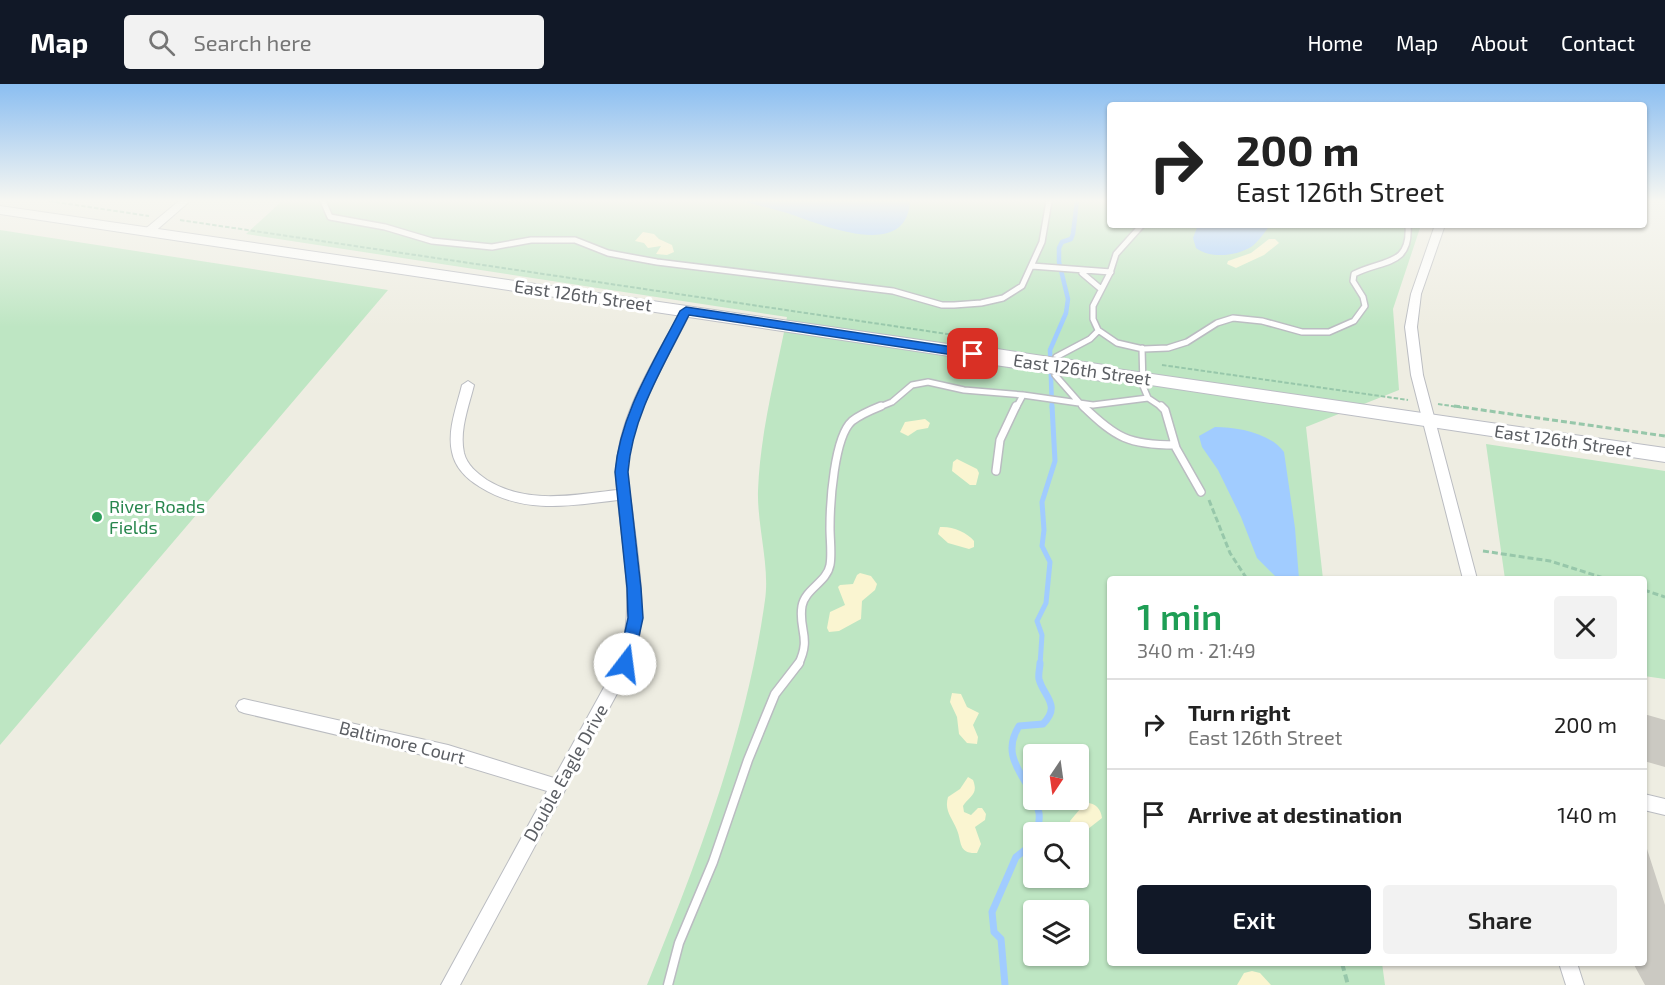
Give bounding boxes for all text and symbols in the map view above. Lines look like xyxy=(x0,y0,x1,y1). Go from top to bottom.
search box xyxy=(124,15,544,69)
text: Map xyxy=(30,25,88,59)
icon: search xyxy=(145,26,178,59)
text: Search here xyxy=(193,29,312,55)
text: Home xyxy=(1307,30,1363,55)
text: Map xyxy=(1396,30,1438,55)
text: About xyxy=(1471,30,1528,55)
text: Contact xyxy=(1561,30,1635,55)
text: 200 m xyxy=(1236,124,1359,174)
icon: right xyxy=(1137,126,1215,204)
text: East 126th Street xyxy=(1236,175,1444,207)
street label: East 126th Street xyxy=(513,274,654,316)
pin xyxy=(947,328,998,379)
icon: arrive xyxy=(956,337,989,370)
street label: East 126th Street xyxy=(1012,348,1153,390)
street label: East 126th Street xyxy=(1493,419,1634,461)
place label: River Roads Fields xyxy=(109,495,205,538)
marker: River Roads Fields xyxy=(90,510,104,524)
text: 1 min xyxy=(1137,594,1222,637)
button: close xyxy=(1554,596,1617,659)
position arrow xyxy=(593,632,657,696)
text: 340 m · 21:49 xyxy=(1137,638,1256,662)
text: Turn right xyxy=(1188,699,1290,725)
street label: Double Eagle Drive xyxy=(518,700,612,845)
icon: right xyxy=(1137,708,1170,741)
text: 200 m xyxy=(1554,711,1617,737)
street label: Baltimore Court xyxy=(337,716,468,768)
text: East 126th Street xyxy=(1188,725,1342,749)
north arrow xyxy=(1023,744,1089,810)
map controls xyxy=(1023,744,1089,966)
icon: arrive xyxy=(1137,798,1170,831)
text: Arrive at destination xyxy=(1188,801,1402,827)
text: 140 m xyxy=(1557,801,1617,827)
button: search xyxy=(1023,822,1089,888)
button: Exit xyxy=(1137,885,1371,954)
button: Share xyxy=(1383,885,1617,954)
button: layers xyxy=(1023,900,1089,966)

